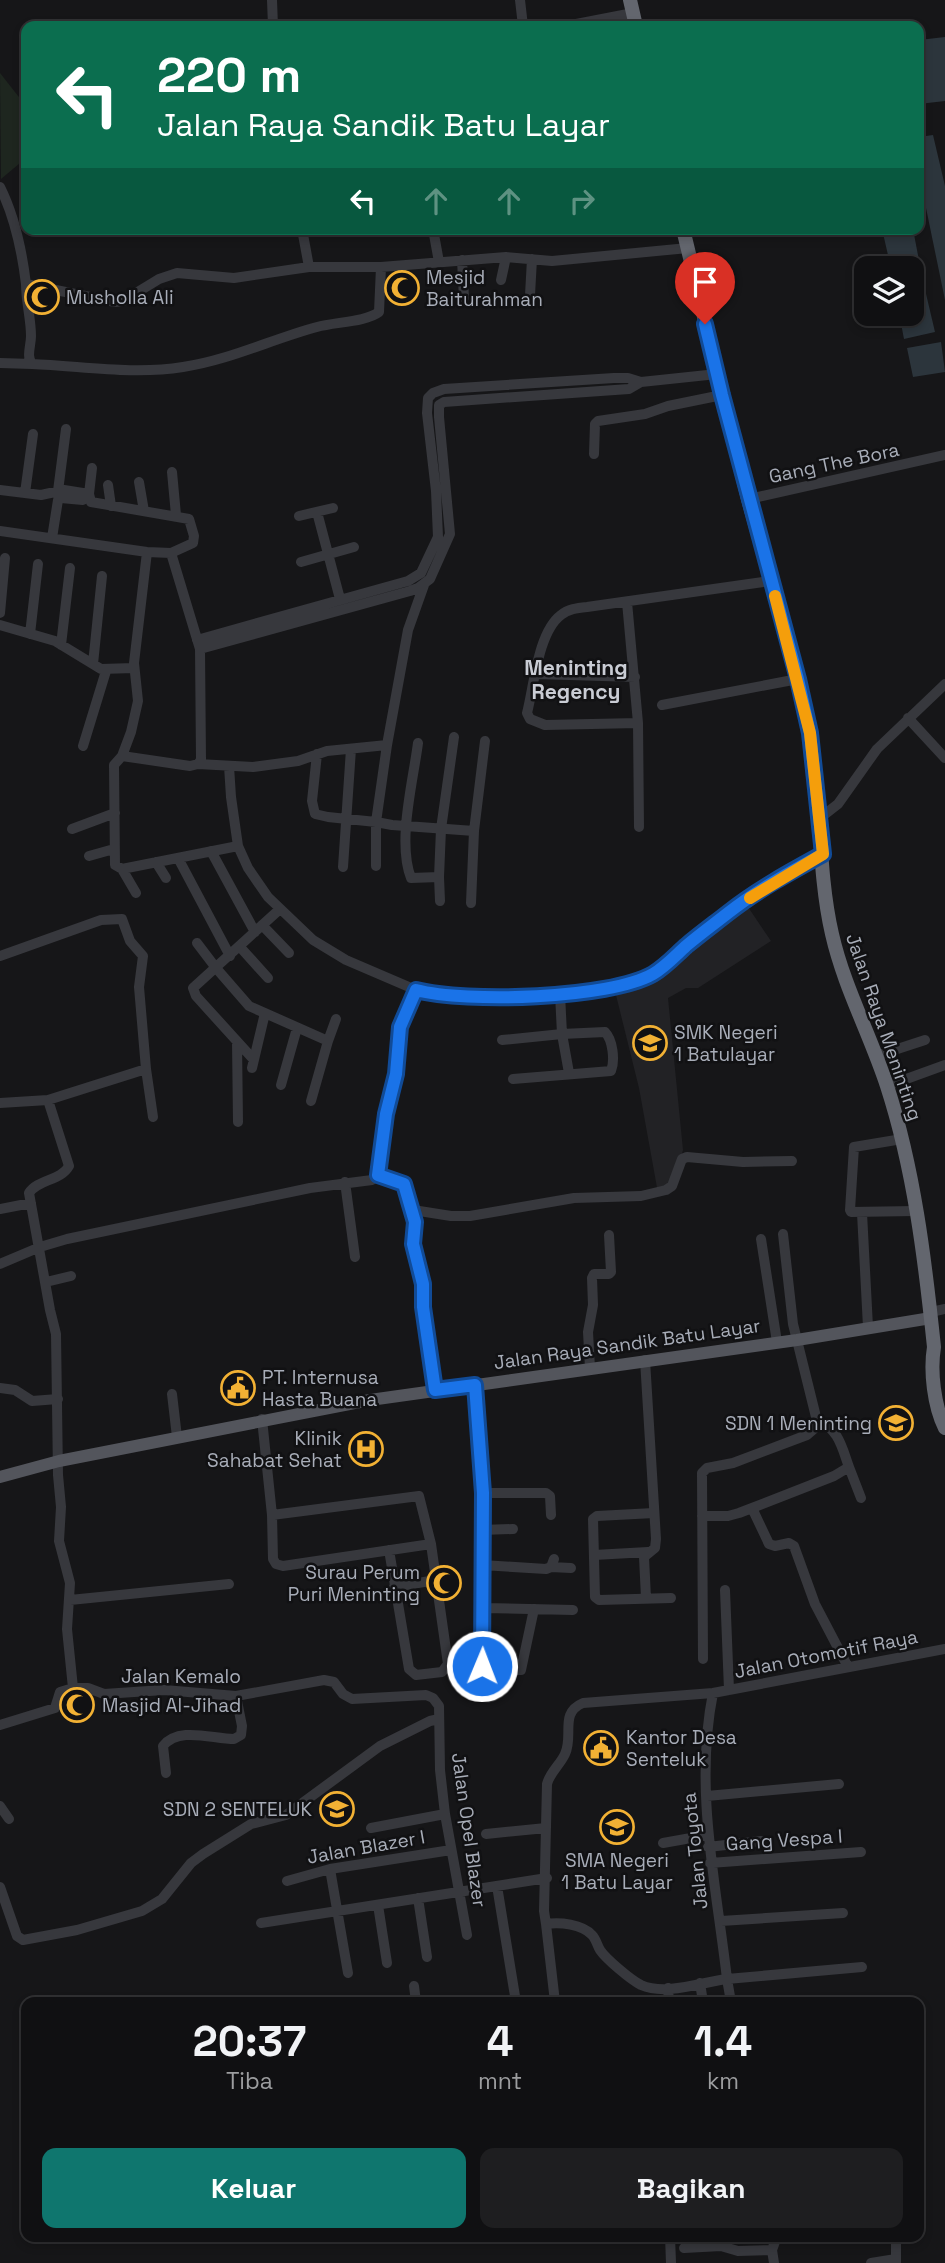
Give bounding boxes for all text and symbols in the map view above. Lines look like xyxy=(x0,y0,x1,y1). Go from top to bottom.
text: 220 m xyxy=(157,44,301,106)
icon: left xyxy=(42,49,133,140)
text: Jalan Raya Sandik Batu Layar xyxy=(157,105,610,145)
icon: left xyxy=(344,182,382,220)
icon: ahead xyxy=(417,182,455,220)
icon: ahead xyxy=(490,182,528,220)
icon: right xyxy=(563,182,601,220)
pin xyxy=(675,252,735,324)
map controls xyxy=(854,256,924,326)
button: layers xyxy=(854,256,924,326)
icon: arrive xyxy=(686,263,724,301)
place label: Mesjid Baiturahman xyxy=(426,265,543,312)
mosque icon: Mesjid Baiturahman xyxy=(383,269,421,307)
mosque icon: Musholla Ali xyxy=(23,278,61,316)
place label: Musholla Ali xyxy=(66,285,174,310)
street label: Gang The Bora xyxy=(766,437,902,489)
district label: Meninting Regency xyxy=(524,654,628,705)
street label: Jalan Raya Meninting xyxy=(840,930,928,1124)
place label: SMK Negeri 1 Batulayar xyxy=(674,1020,778,1067)
school or university icon: SMK Negeri 1 Batulayar xyxy=(631,1024,669,1062)
street label: Jalan Raya Sandik Batu Layar xyxy=(492,1313,762,1375)
place label: PT. Internusa Hasta Buana xyxy=(262,1365,379,1412)
public building icon: PT. Internusa Hasta Buana xyxy=(219,1369,257,1407)
school or university icon: SDN 1 Meninting xyxy=(877,1404,915,1442)
place label: SDN 1 Meninting xyxy=(725,1411,872,1436)
place label: Klinik Sahabat Sehat xyxy=(207,1426,342,1473)
hospital icon: Klinik Sahabat Sehat xyxy=(347,1430,385,1468)
place label: Surau Perum Puri Meninting xyxy=(288,1560,420,1607)
mosque icon: Surau Perum Puri Meninting xyxy=(425,1564,463,1602)
street label: Jalan Otomotif Raya xyxy=(732,1624,920,1684)
position arrow xyxy=(445,1629,519,1703)
street label: Jalan Kemalo xyxy=(121,1664,241,1689)
mosque icon: Masjid Al-Jihad xyxy=(58,1686,96,1724)
place label: Masjid Al-Jihad xyxy=(102,1693,241,1718)
place label: Kantor Desa Senteluk xyxy=(626,1725,737,1772)
public building icon: Kantor Desa Senteluk xyxy=(582,1729,620,1767)
street label: Jalan Opel Blazer xyxy=(446,1751,492,1909)
school or university icon: SDN 2 SENTELUK xyxy=(318,1790,356,1828)
street label: Jalan Toyota xyxy=(676,1791,714,1910)
place label: SDN 2 SENTELUK xyxy=(163,1797,312,1822)
school or university icon: SMA Negeri 1 Batu Layar xyxy=(598,1808,636,1846)
street label: Gang Vespa I xyxy=(725,1823,843,1857)
street label: Jalan Blazer I xyxy=(305,1824,427,1870)
place label: SMA Negeri 1 Batu Layar xyxy=(561,1848,673,1895)
text: 20:37 xyxy=(193,2015,306,2068)
text: 4 xyxy=(487,2015,513,2068)
text: 1.4 xyxy=(694,2015,752,2068)
text: Tiba xyxy=(226,2066,273,2096)
text: mnt xyxy=(478,2066,522,2096)
text: km xyxy=(707,2066,739,2096)
button: Keluar xyxy=(42,2148,466,2228)
button: Bagikan xyxy=(480,2148,903,2228)

